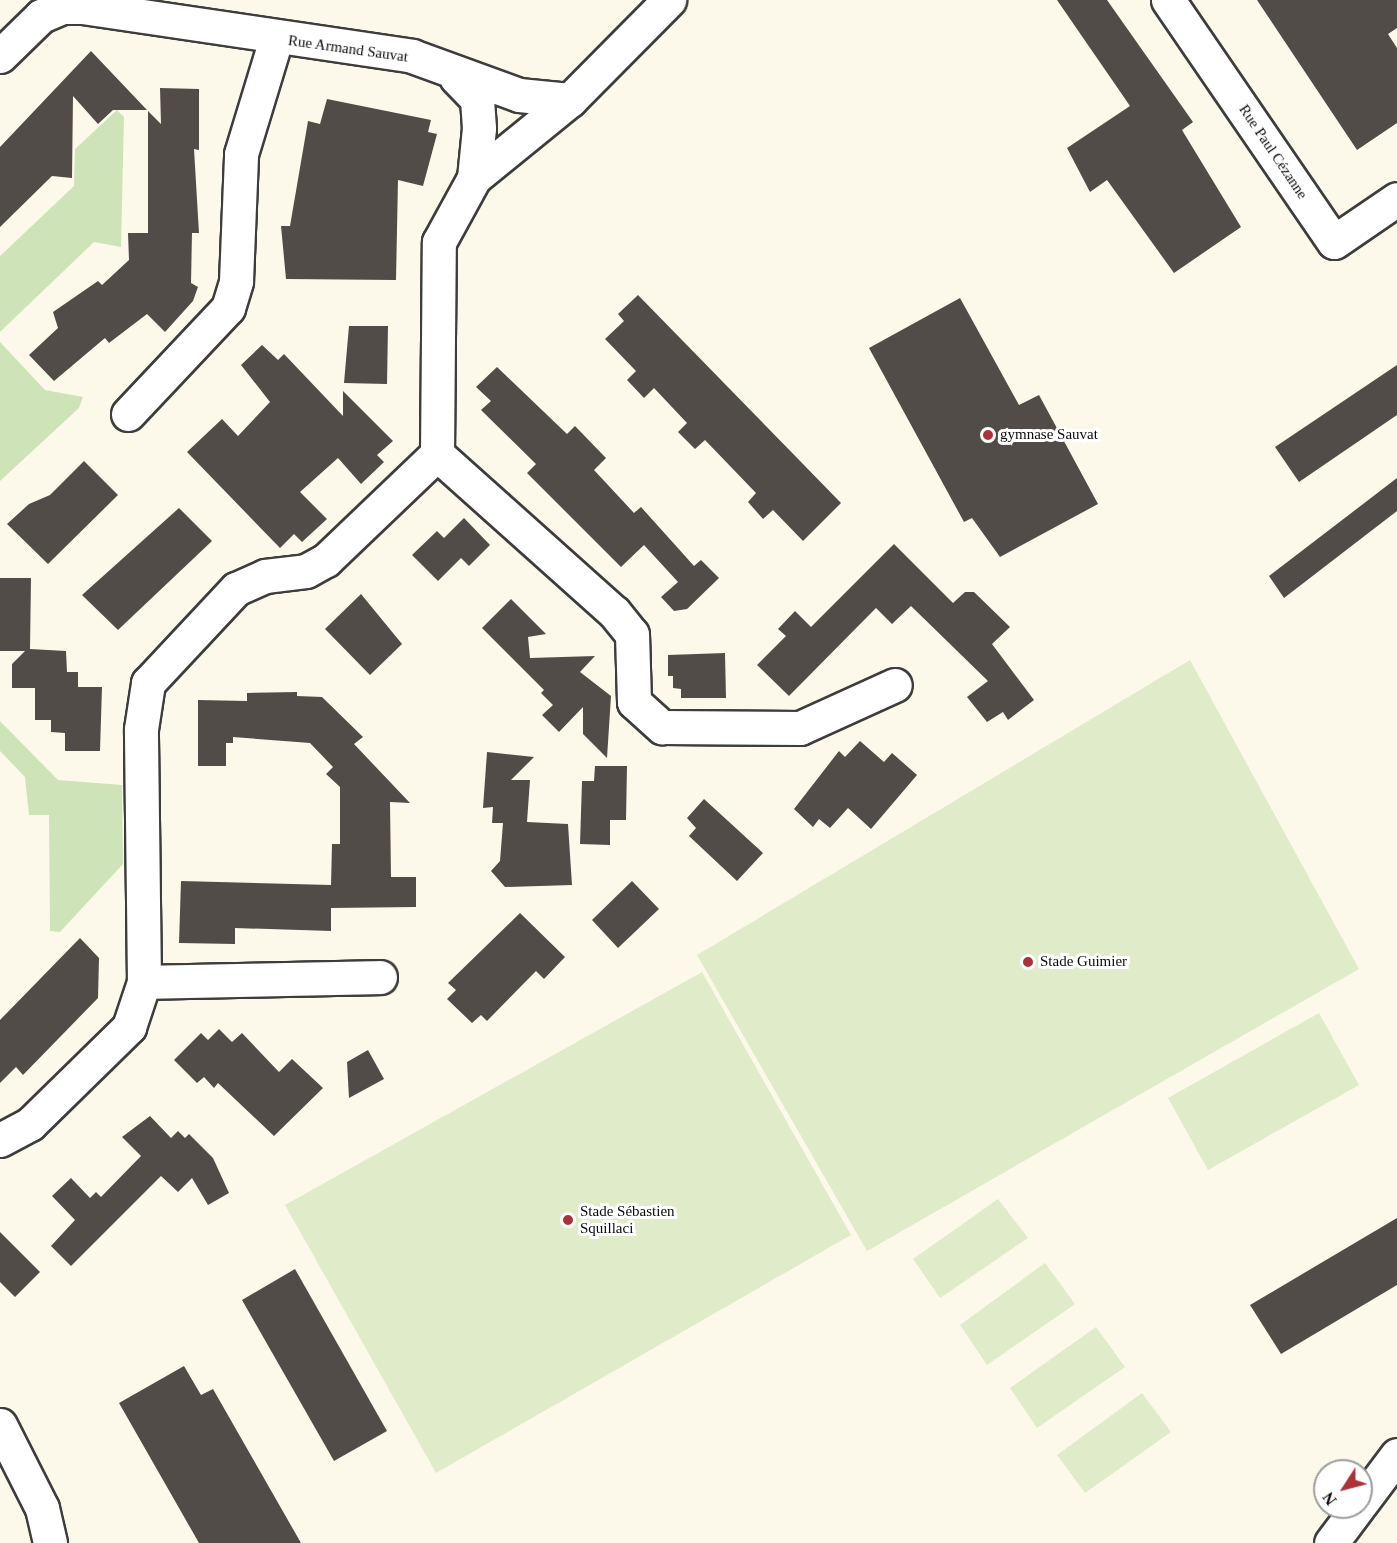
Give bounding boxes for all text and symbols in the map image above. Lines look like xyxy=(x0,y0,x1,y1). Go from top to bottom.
street label: Rue Armand Sauvat xyxy=(287,32,409,66)
street label: Rue Paul Cézanne xyxy=(1235,101,1311,203)
place label: gymnase Sauvat xyxy=(1000,426,1098,444)
marker: gymnase Sauvat xyxy=(981,428,995,442)
place label: Stade Guimier xyxy=(1040,953,1127,971)
marker: Stade Guimier xyxy=(1021,955,1035,969)
place label: Stade Sébastien Squillaci xyxy=(580,1202,675,1237)
marker: Stade Sébastien Squillaci xyxy=(561,1213,575,1227)
north arrow xyxy=(1313,1459,1373,1519)
text: N xyxy=(1319,1489,1340,1508)

